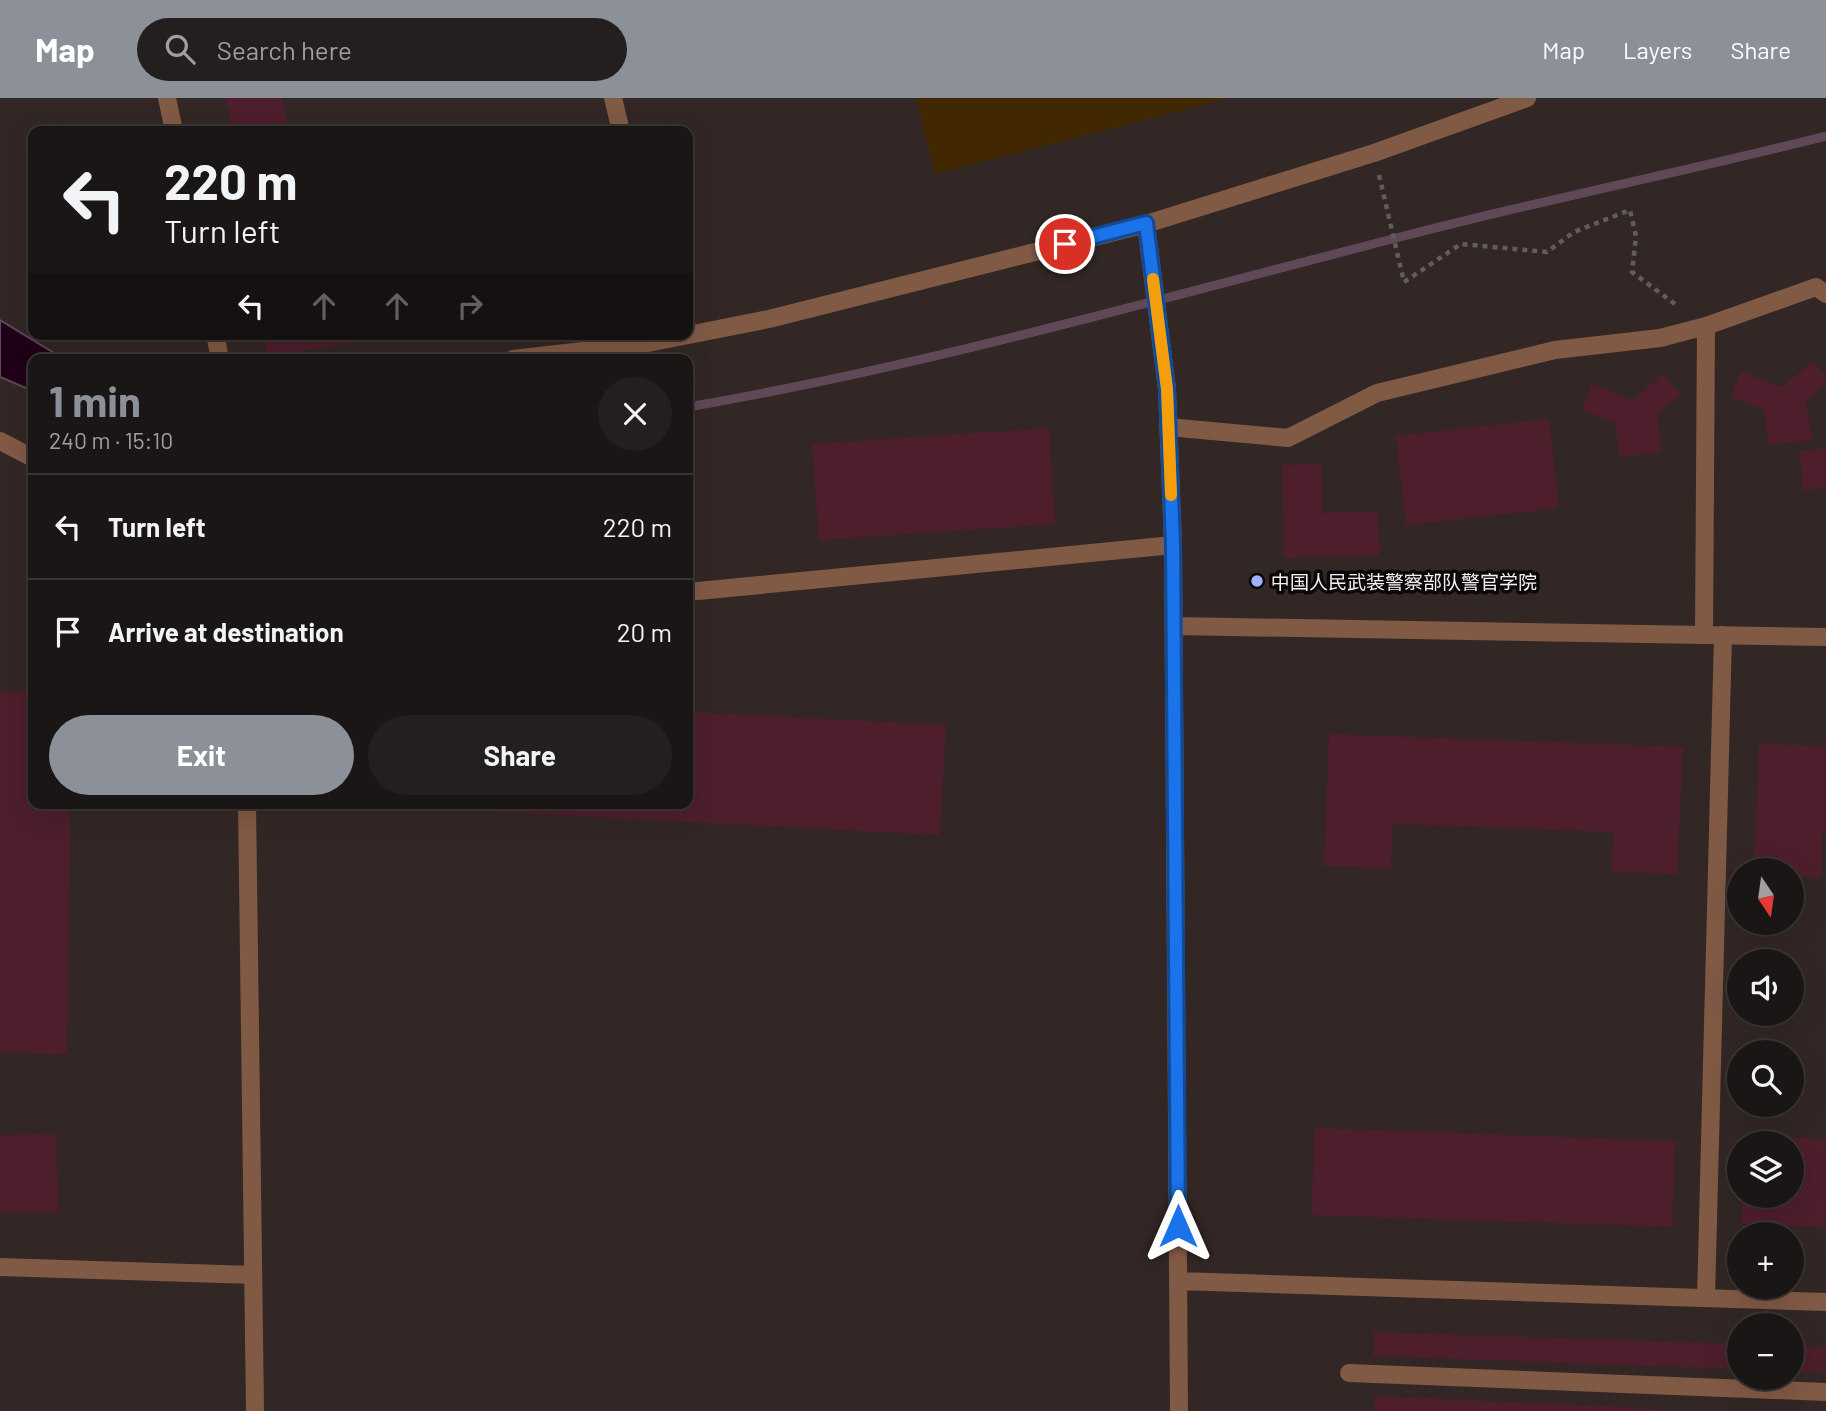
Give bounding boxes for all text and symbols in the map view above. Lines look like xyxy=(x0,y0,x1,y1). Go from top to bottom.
search box xyxy=(137,18,627,81)
text: Map xyxy=(35,29,95,69)
icon: search xyxy=(161,30,199,68)
text: Search here xyxy=(217,34,352,65)
text: Map xyxy=(1542,35,1585,64)
text: Layers xyxy=(1623,35,1692,64)
text: Share xyxy=(1730,35,1791,64)
text: 220 m xyxy=(164,151,298,210)
icon: left xyxy=(49,154,140,245)
text: Turn left xyxy=(164,211,281,249)
pin xyxy=(1035,214,1095,274)
icon: arrive xyxy=(1046,225,1084,263)
icon: left xyxy=(232,287,270,325)
icon: ahead xyxy=(305,287,343,325)
icon: ahead xyxy=(378,287,416,325)
icon: right xyxy=(451,287,489,325)
text: 1 min xyxy=(49,375,141,425)
button: close xyxy=(598,377,672,451)
text: 240 m · 15:10 xyxy=(49,426,173,454)
icon: left xyxy=(49,508,87,546)
text: Turn left xyxy=(108,511,206,542)
text: 220 m xyxy=(603,511,672,542)
place label: 中国人民武装警察部队警官学院 xyxy=(1271,570,1537,593)
marker: 中国人民武装警察部队警官学院 xyxy=(1249,573,1265,589)
icon: arrive xyxy=(49,613,87,651)
text: Arrive at destination xyxy=(108,616,344,647)
text: 20 m xyxy=(617,616,672,647)
button: Exit xyxy=(49,715,354,795)
button: Share xyxy=(368,715,672,795)
north arrow xyxy=(1727,858,1804,934)
map controls xyxy=(1727,858,1804,1390)
button: sound xyxy=(1727,949,1804,1026)
button: search xyxy=(1727,1040,1804,1117)
button: layers xyxy=(1727,1131,1804,1208)
position arrow xyxy=(1141,1189,1215,1263)
button: + xyxy=(1727,1222,1804,1299)
button: − xyxy=(1727,1313,1804,1390)

